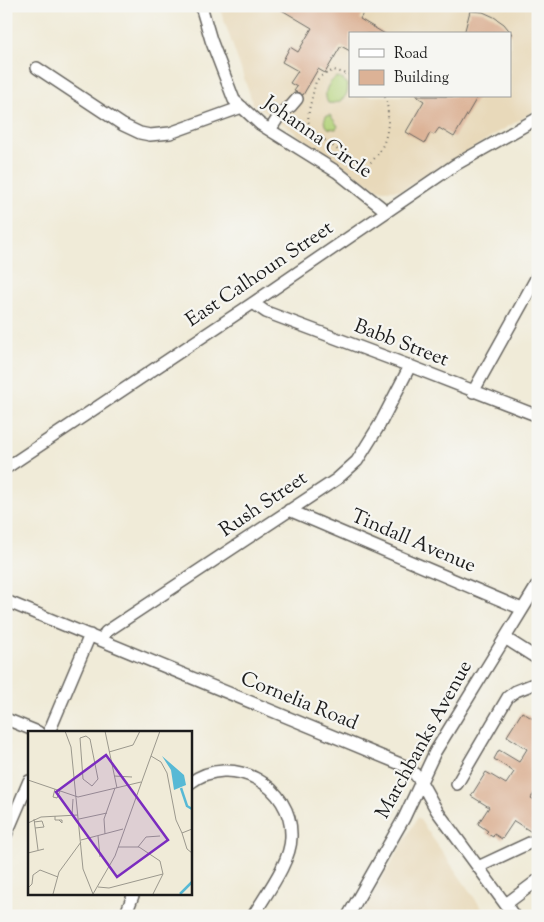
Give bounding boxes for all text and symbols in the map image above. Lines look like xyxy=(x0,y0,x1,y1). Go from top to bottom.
legend xyxy=(349,32,512,98)
text: Road xyxy=(394,44,428,65)
text: Building xyxy=(394,68,449,89)
street label: Johanna Circle xyxy=(256,89,377,186)
street label: East Calhoun Street xyxy=(180,215,340,335)
street label: Babb Street xyxy=(349,313,453,375)
street label: Rush Street xyxy=(214,465,314,545)
street label: Tindall Avenue xyxy=(346,503,480,581)
street label: Marchbanks Avenue xyxy=(369,656,481,824)
street label: Cornelia Road xyxy=(236,665,362,739)
inset map xyxy=(28,731,191,894)

